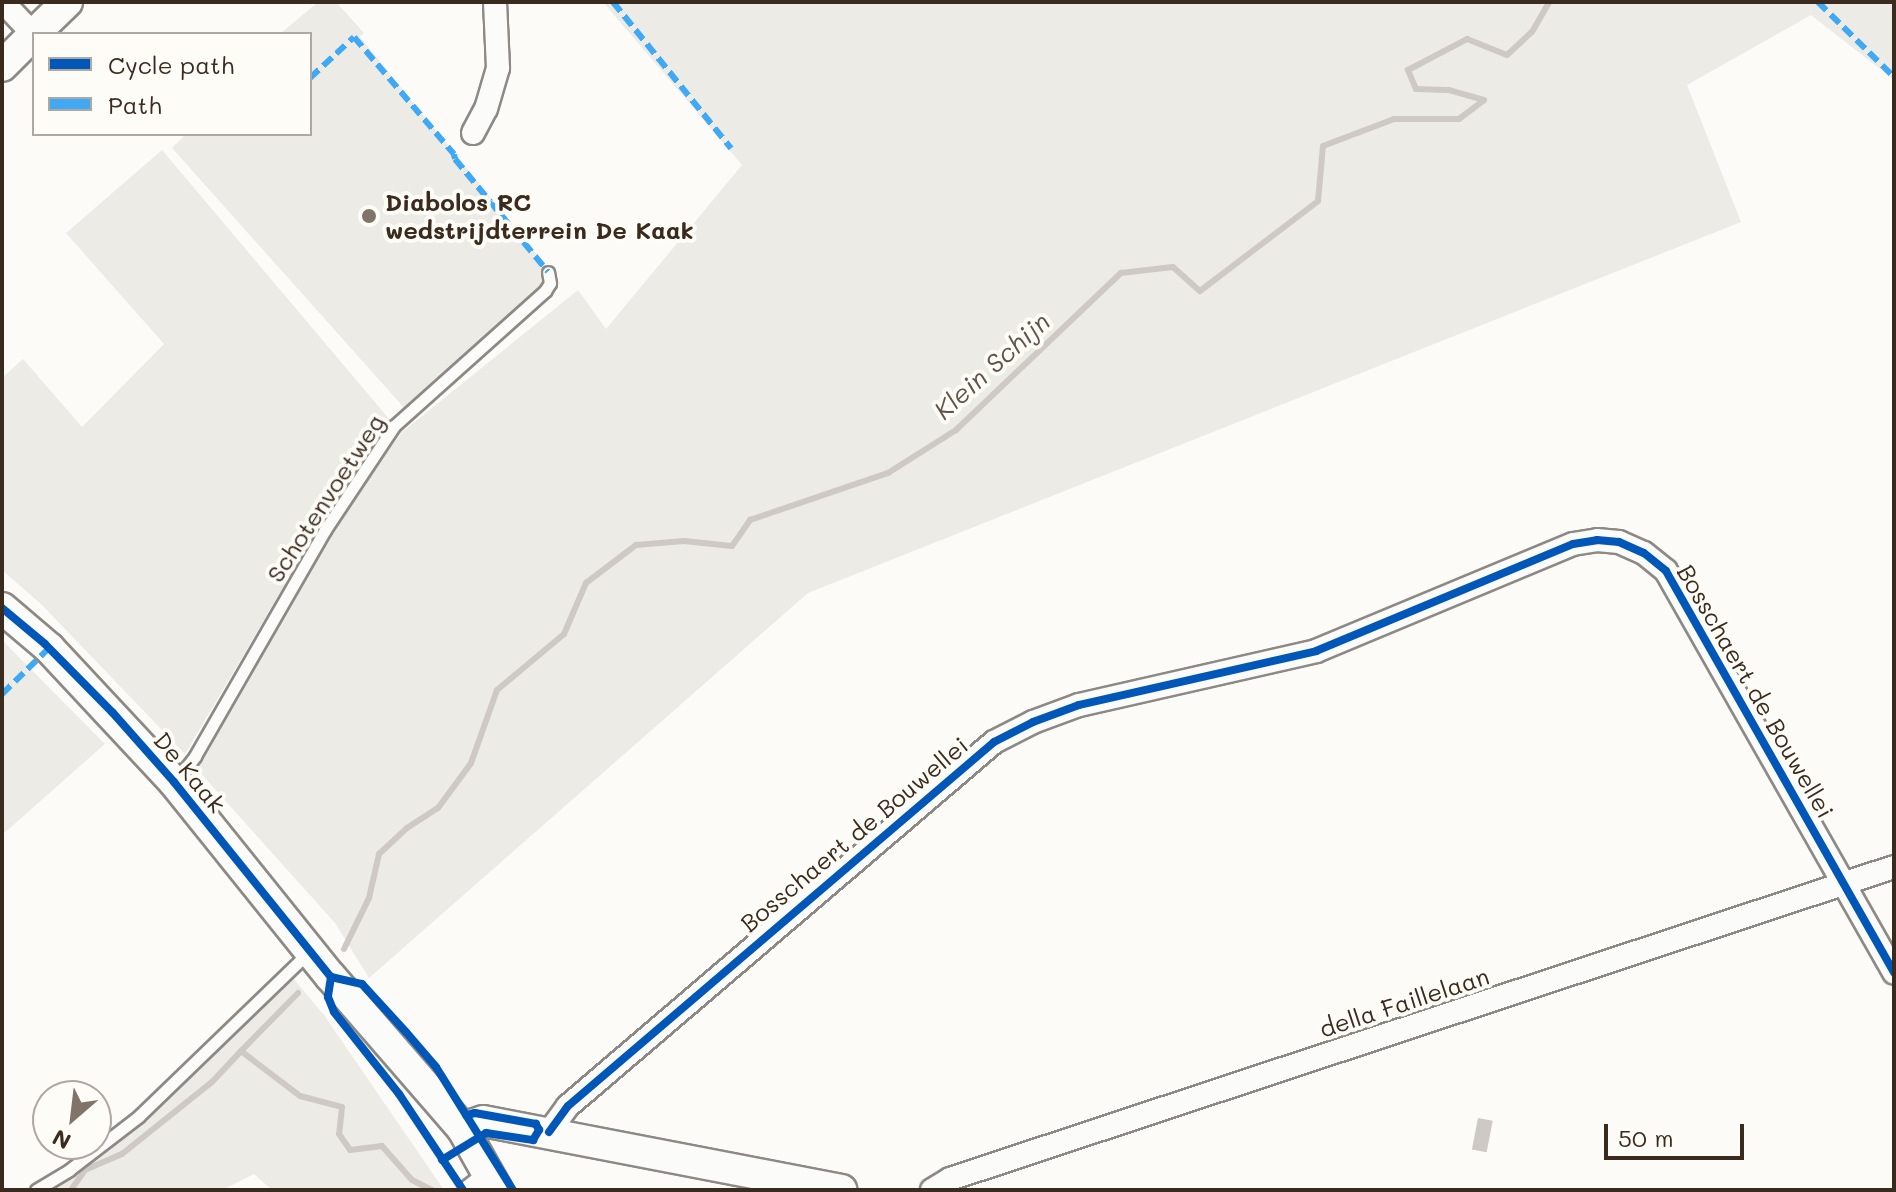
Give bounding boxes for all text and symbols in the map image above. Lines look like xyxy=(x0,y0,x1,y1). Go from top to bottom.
legend xyxy=(32,32,312,136)
text: Cycle path xyxy=(108,49,234,80)
text: Path xyxy=(108,89,162,120)
place label: Diabolos RC wedstrijdterrein De Kaak xyxy=(385,188,694,244)
marker: Diabolos RC wedstrijdterrein De Kaak xyxy=(360,207,378,225)
water label: Klein Schijn xyxy=(928,306,1056,426)
street label: Schotenvoetweg xyxy=(260,409,390,587)
street label: Bosschaert de Bouwellei xyxy=(1672,559,1840,823)
street label: De Kaak xyxy=(148,726,232,818)
street label: Bosschaert de Bouwellei xyxy=(734,730,974,938)
street label: della Faillelaan xyxy=(1316,961,1492,1043)
north arrow xyxy=(32,1080,112,1160)
scale bar xyxy=(1608,1108,1748,1158)
text: 50 m xyxy=(1618,1122,1674,1153)
text: N xyxy=(47,1123,76,1157)

